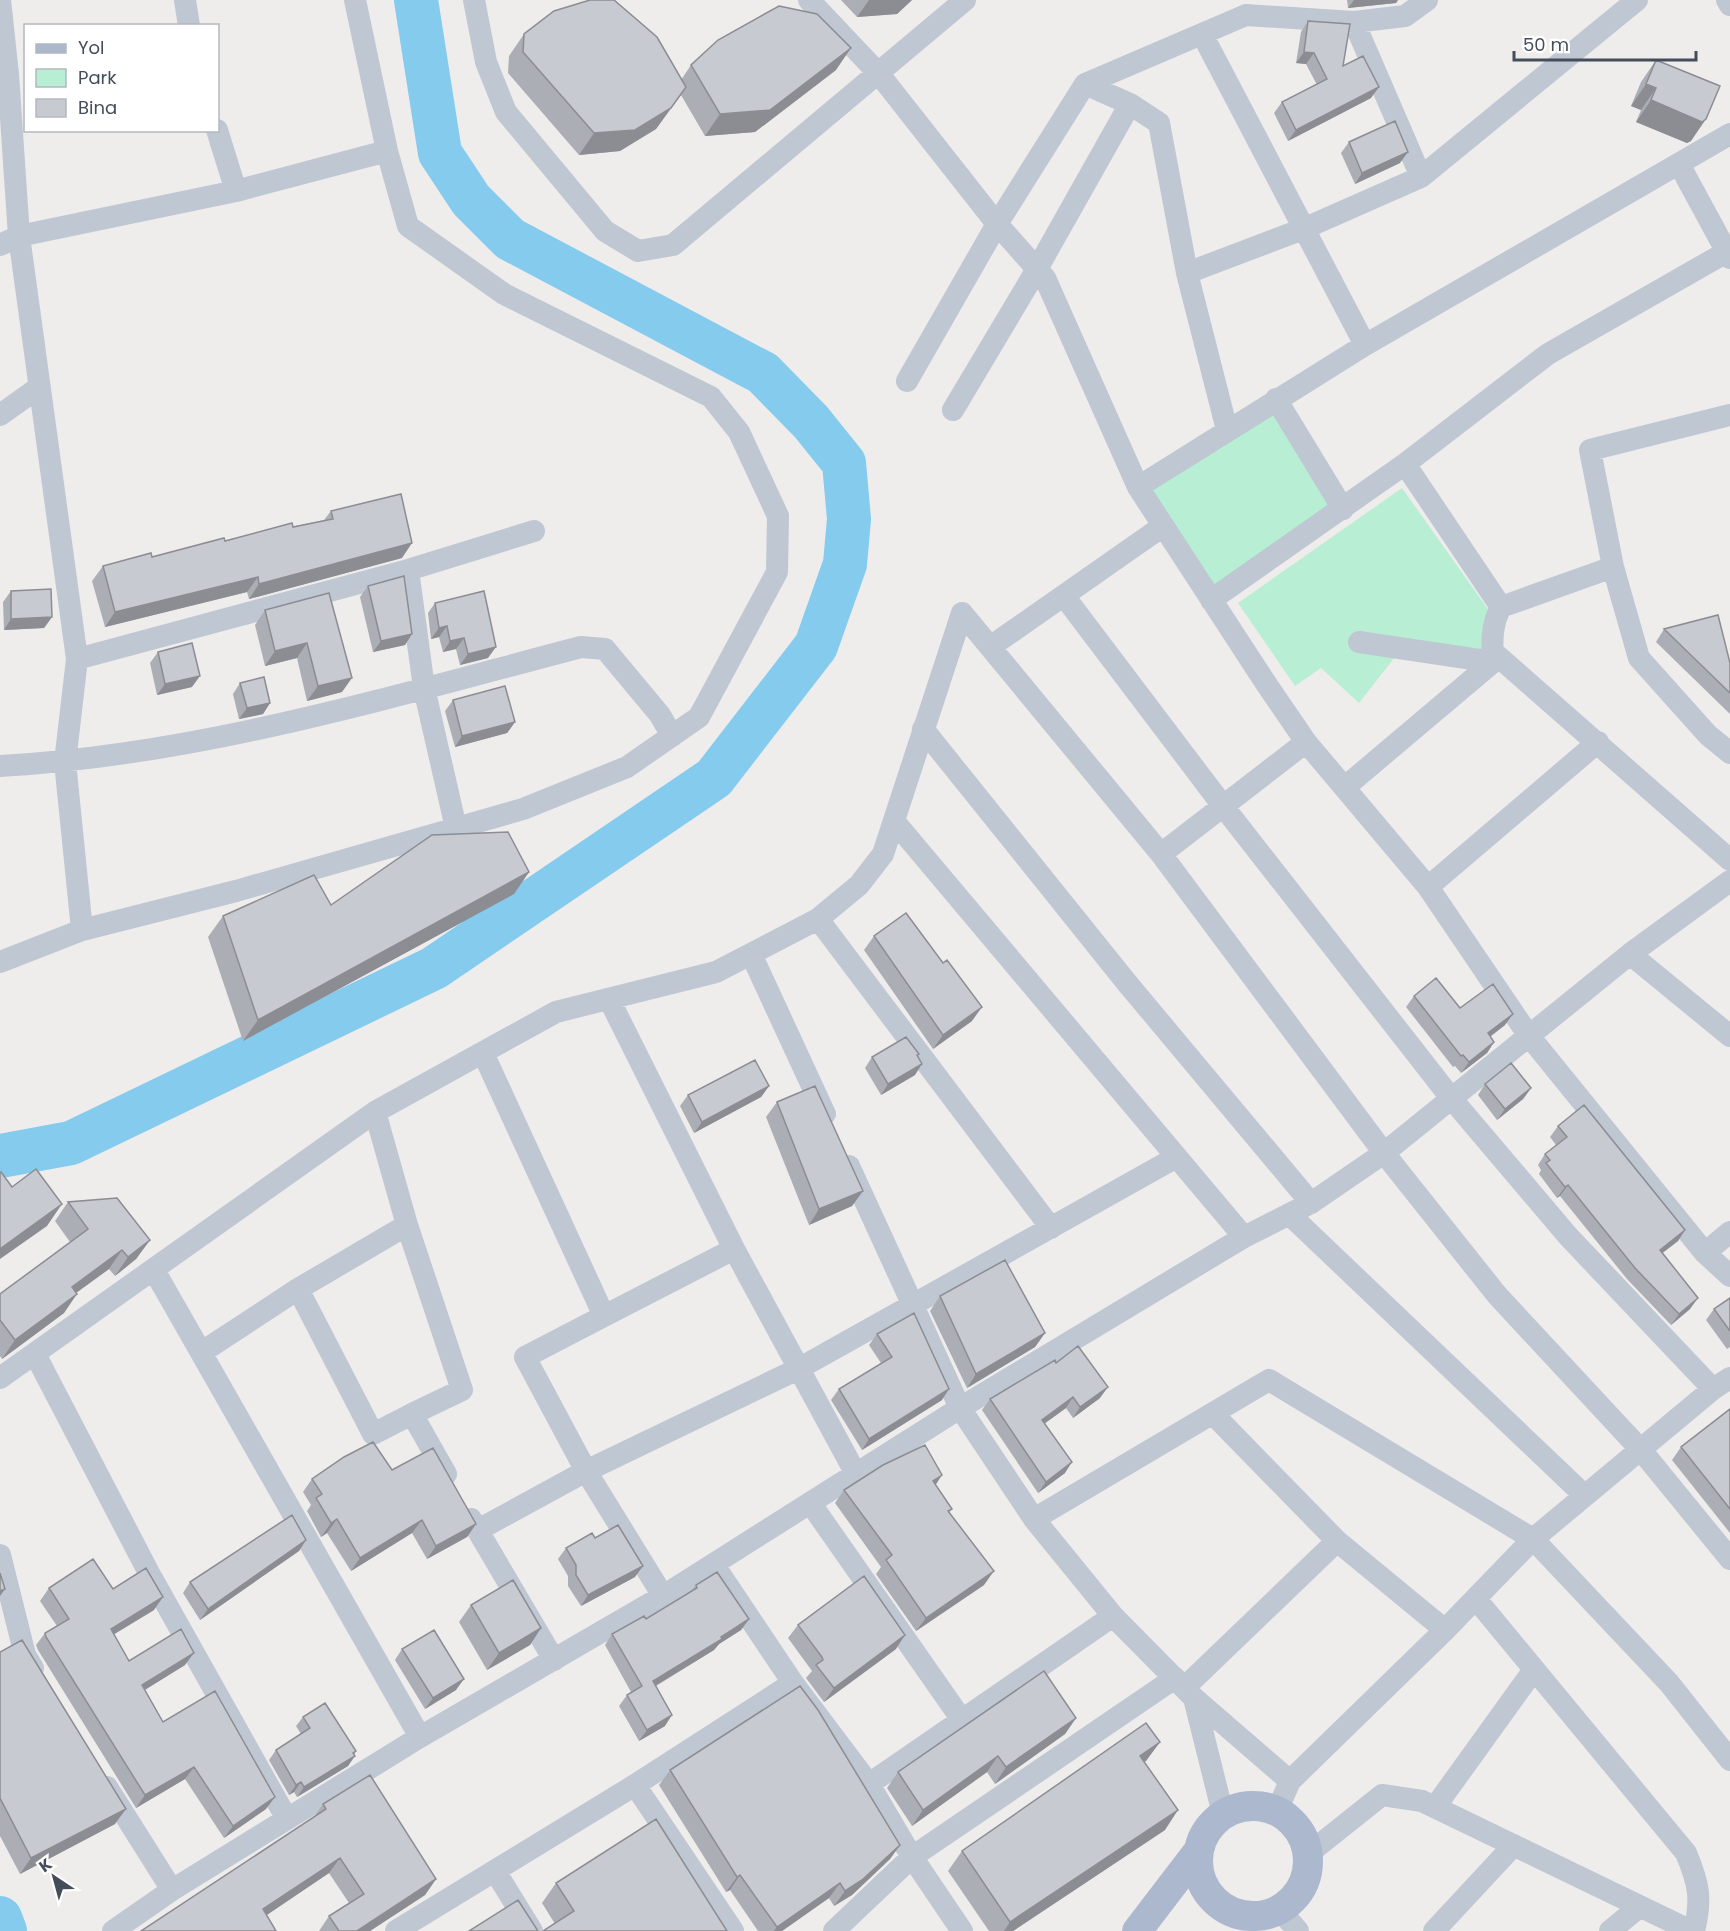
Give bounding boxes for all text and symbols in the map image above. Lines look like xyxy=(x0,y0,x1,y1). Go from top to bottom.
legend xyxy=(24,24,219,132)
scale bar xyxy=(1514,24,1696,62)
text: 50 m xyxy=(1523,32,1569,57)
text: Yol xyxy=(78,35,104,60)
text: Park xyxy=(78,65,117,90)
text: Bina xyxy=(78,95,117,120)
north arrow xyxy=(24,1847,84,1907)
text: K xyxy=(34,1853,57,1878)

